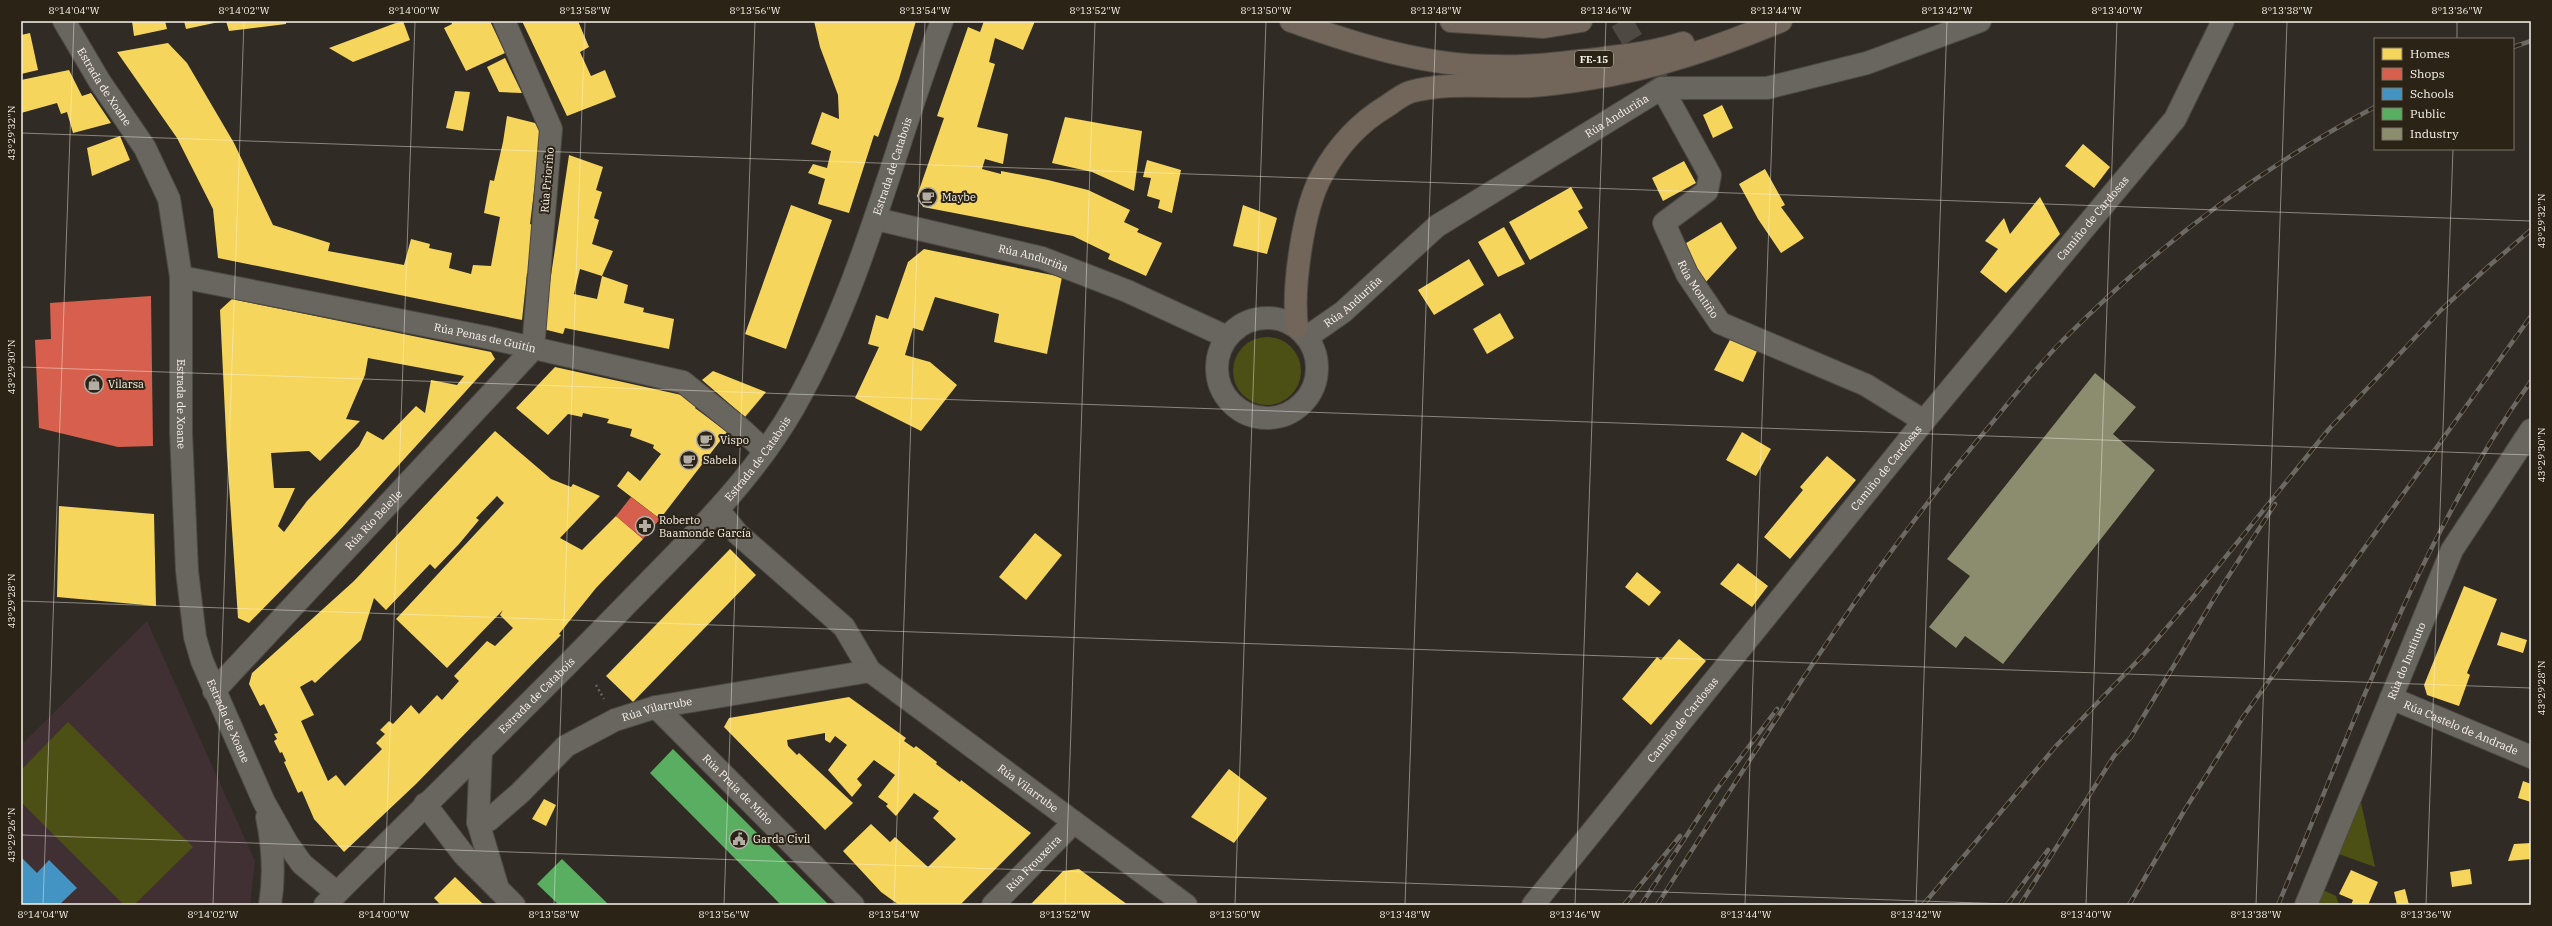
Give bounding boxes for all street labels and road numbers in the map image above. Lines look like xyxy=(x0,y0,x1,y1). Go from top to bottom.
street label: Estrada de Xoane xyxy=(74,45,135,128)
road number: FE-15 xyxy=(1575,51,1613,67)
street label: Rúa Anduriña xyxy=(1582,91,1651,141)
street label: Estrada de Catabois xyxy=(870,115,915,217)
street label: Rúa Prioriño xyxy=(537,147,557,213)
street label: Camiño de Cardosas xyxy=(2053,173,2132,263)
street label: Rúa Anduriña xyxy=(997,241,1070,275)
street label: Rúa Montiño xyxy=(1675,258,1722,321)
street label: Rúa Anduriña xyxy=(1321,273,1385,330)
street label: Rúa Penas de Guitín xyxy=(433,320,537,355)
street label: Estrada de Xoane xyxy=(174,359,189,449)
street label: Estrada de Catabois xyxy=(721,414,794,504)
street label: Camiño de Cardosas xyxy=(1848,422,1925,513)
street label: Rúa Río Belelle xyxy=(342,487,405,553)
street label: Rúa do Instituto xyxy=(2384,620,2429,702)
street label: Estrada de Catabois xyxy=(496,654,578,736)
street label: Camiño de Cardosas xyxy=(1644,674,1721,765)
street label: Estrada de Xoane xyxy=(204,677,253,765)
street label: Rúa Vilarrube xyxy=(620,694,693,724)
street label: Rúa Castelo de Andrade xyxy=(2402,697,2520,758)
street label: Rúa Praia de Miño xyxy=(700,751,776,827)
street label: Rúa Vilarrube xyxy=(995,761,1061,815)
street label: Rúa Frouxeira xyxy=(1003,832,1064,895)

